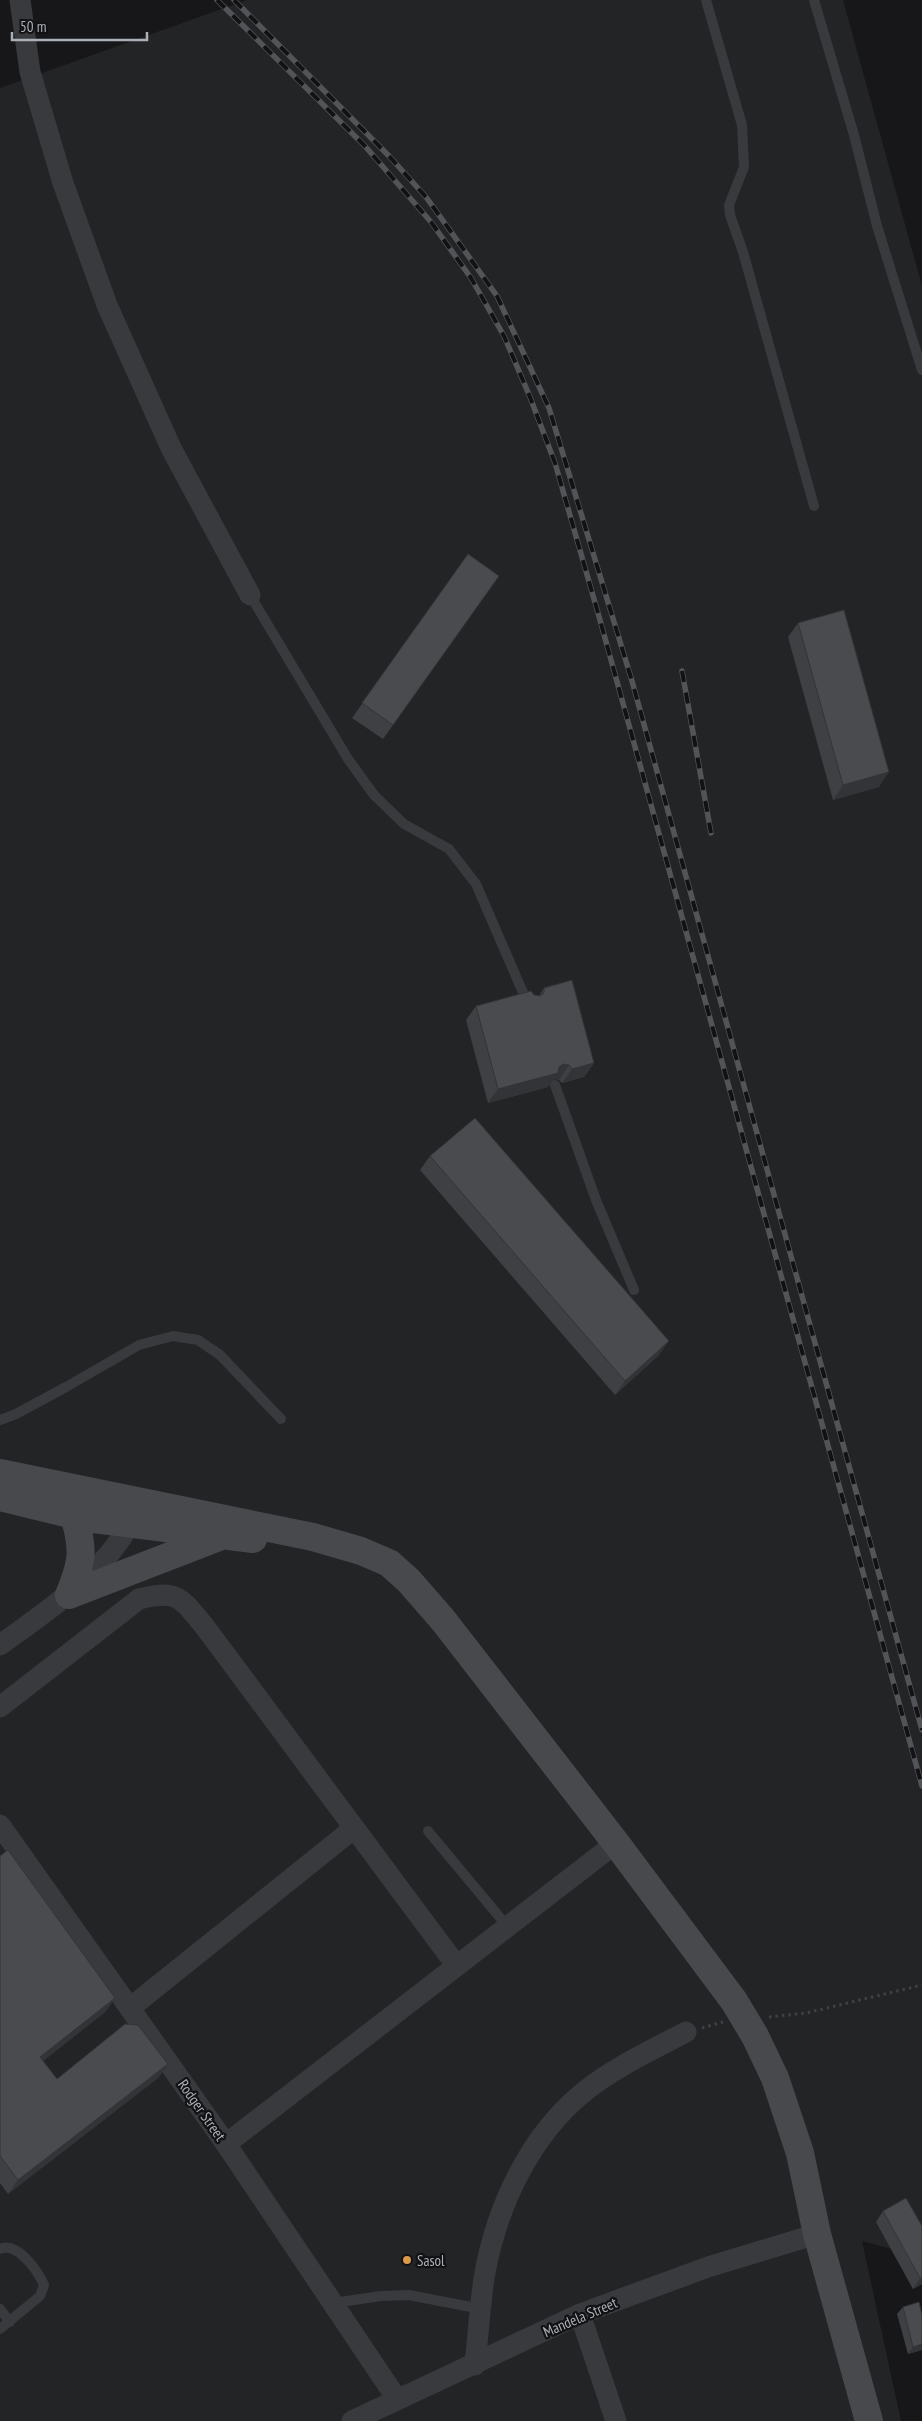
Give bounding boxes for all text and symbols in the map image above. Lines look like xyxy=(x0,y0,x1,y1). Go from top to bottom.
scale bar xyxy=(12,10,148,42)
text: 50 m xyxy=(20,17,46,36)
street label: Rodger Street xyxy=(174,2076,230,2144)
place label: Sasol xyxy=(417,2251,445,2270)
marker: Sasol xyxy=(401,2254,413,2266)
street label: Mandela Street xyxy=(540,2293,620,2341)

